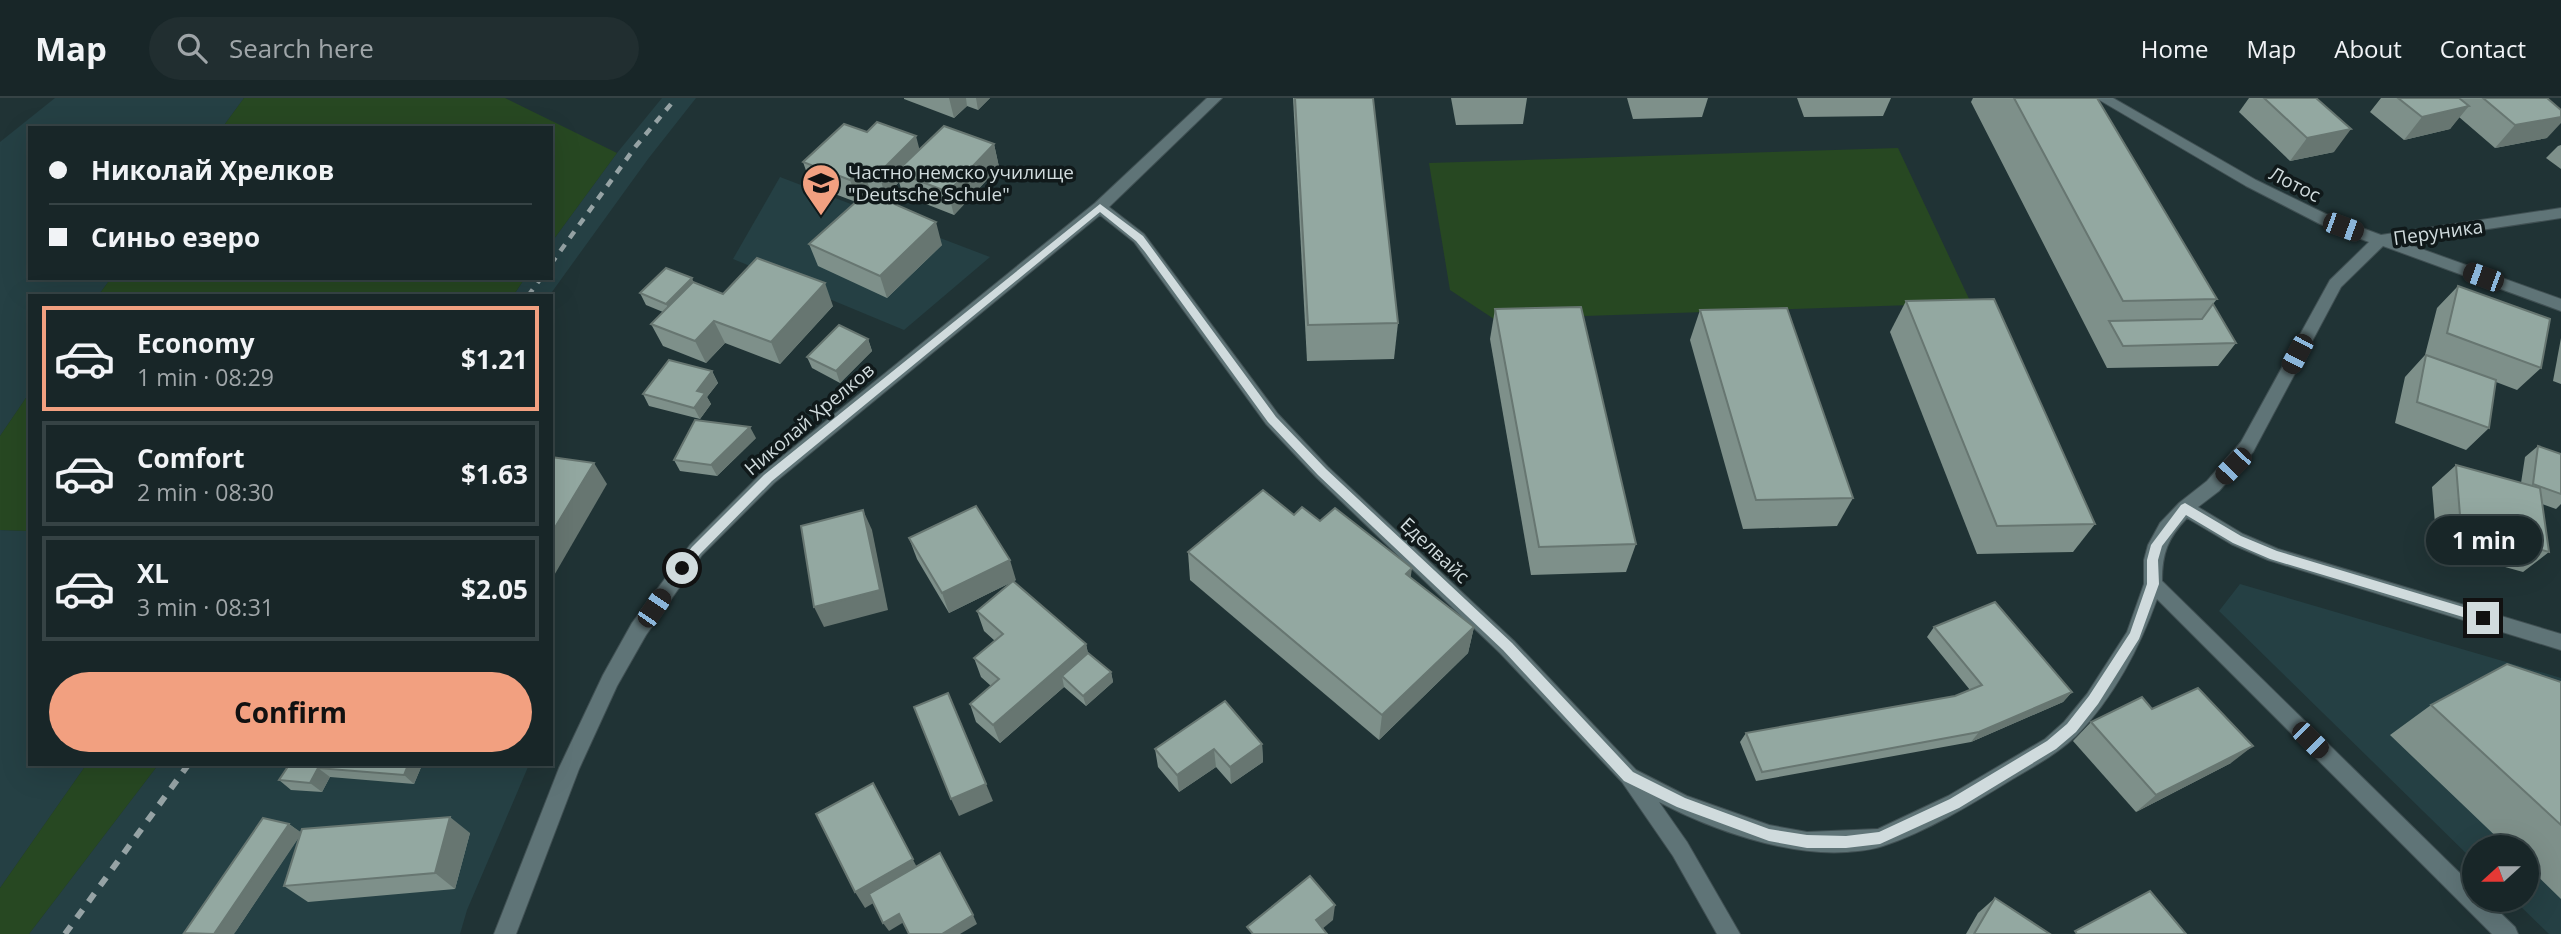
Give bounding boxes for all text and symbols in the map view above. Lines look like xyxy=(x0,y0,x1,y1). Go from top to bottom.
search box xyxy=(149,17,639,80)
text: Map xyxy=(35,26,107,71)
icon: search xyxy=(173,29,211,67)
text: Search here xyxy=(229,30,374,66)
text: Home xyxy=(2141,32,2209,65)
text: Map xyxy=(2247,32,2296,65)
text: About xyxy=(2334,32,2402,65)
text: Contact xyxy=(2440,32,2526,65)
text: Николай Хрелков xyxy=(91,152,334,188)
place label: Частно немско училище "Deutsche Schule" xyxy=(848,159,1074,207)
street label: Лотос xyxy=(2265,160,2325,208)
school or university icon: Частно немско училище "Deutsche Schule" xyxy=(800,162,842,217)
car xyxy=(2320,210,2367,244)
street label: Перуника xyxy=(2392,213,2484,251)
text: Синьо езеро xyxy=(91,219,260,255)
car xyxy=(2460,260,2507,294)
text: Economy xyxy=(137,325,255,361)
icon: car xyxy=(53,327,116,390)
car xyxy=(2278,331,2317,377)
text: $1.21 xyxy=(461,341,528,377)
street label: Николай Хрелков xyxy=(739,357,880,481)
text: 1 min · 08:29 xyxy=(137,361,274,393)
text: Comfort xyxy=(137,440,244,476)
icon: car xyxy=(53,442,116,505)
car xyxy=(2211,444,2256,488)
text: $1.63 xyxy=(461,456,528,492)
text: 2 min · 08:30 xyxy=(137,476,274,508)
street label: Еделвайс xyxy=(1395,511,1475,589)
callout: 1 min xyxy=(2425,517,2541,566)
text: 1 min xyxy=(2452,524,2516,556)
route start xyxy=(666,552,698,584)
text: XL xyxy=(137,555,169,591)
icon: car xyxy=(53,557,116,620)
text: $2.05 xyxy=(461,571,528,607)
car xyxy=(634,585,675,631)
text: 3 min · 08:31 xyxy=(137,591,274,623)
route end xyxy=(2467,602,2499,634)
button: Confirm xyxy=(49,672,532,752)
car xyxy=(2288,718,2333,762)
north arrow xyxy=(2462,835,2539,912)
map controls xyxy=(2462,835,2539,912)

